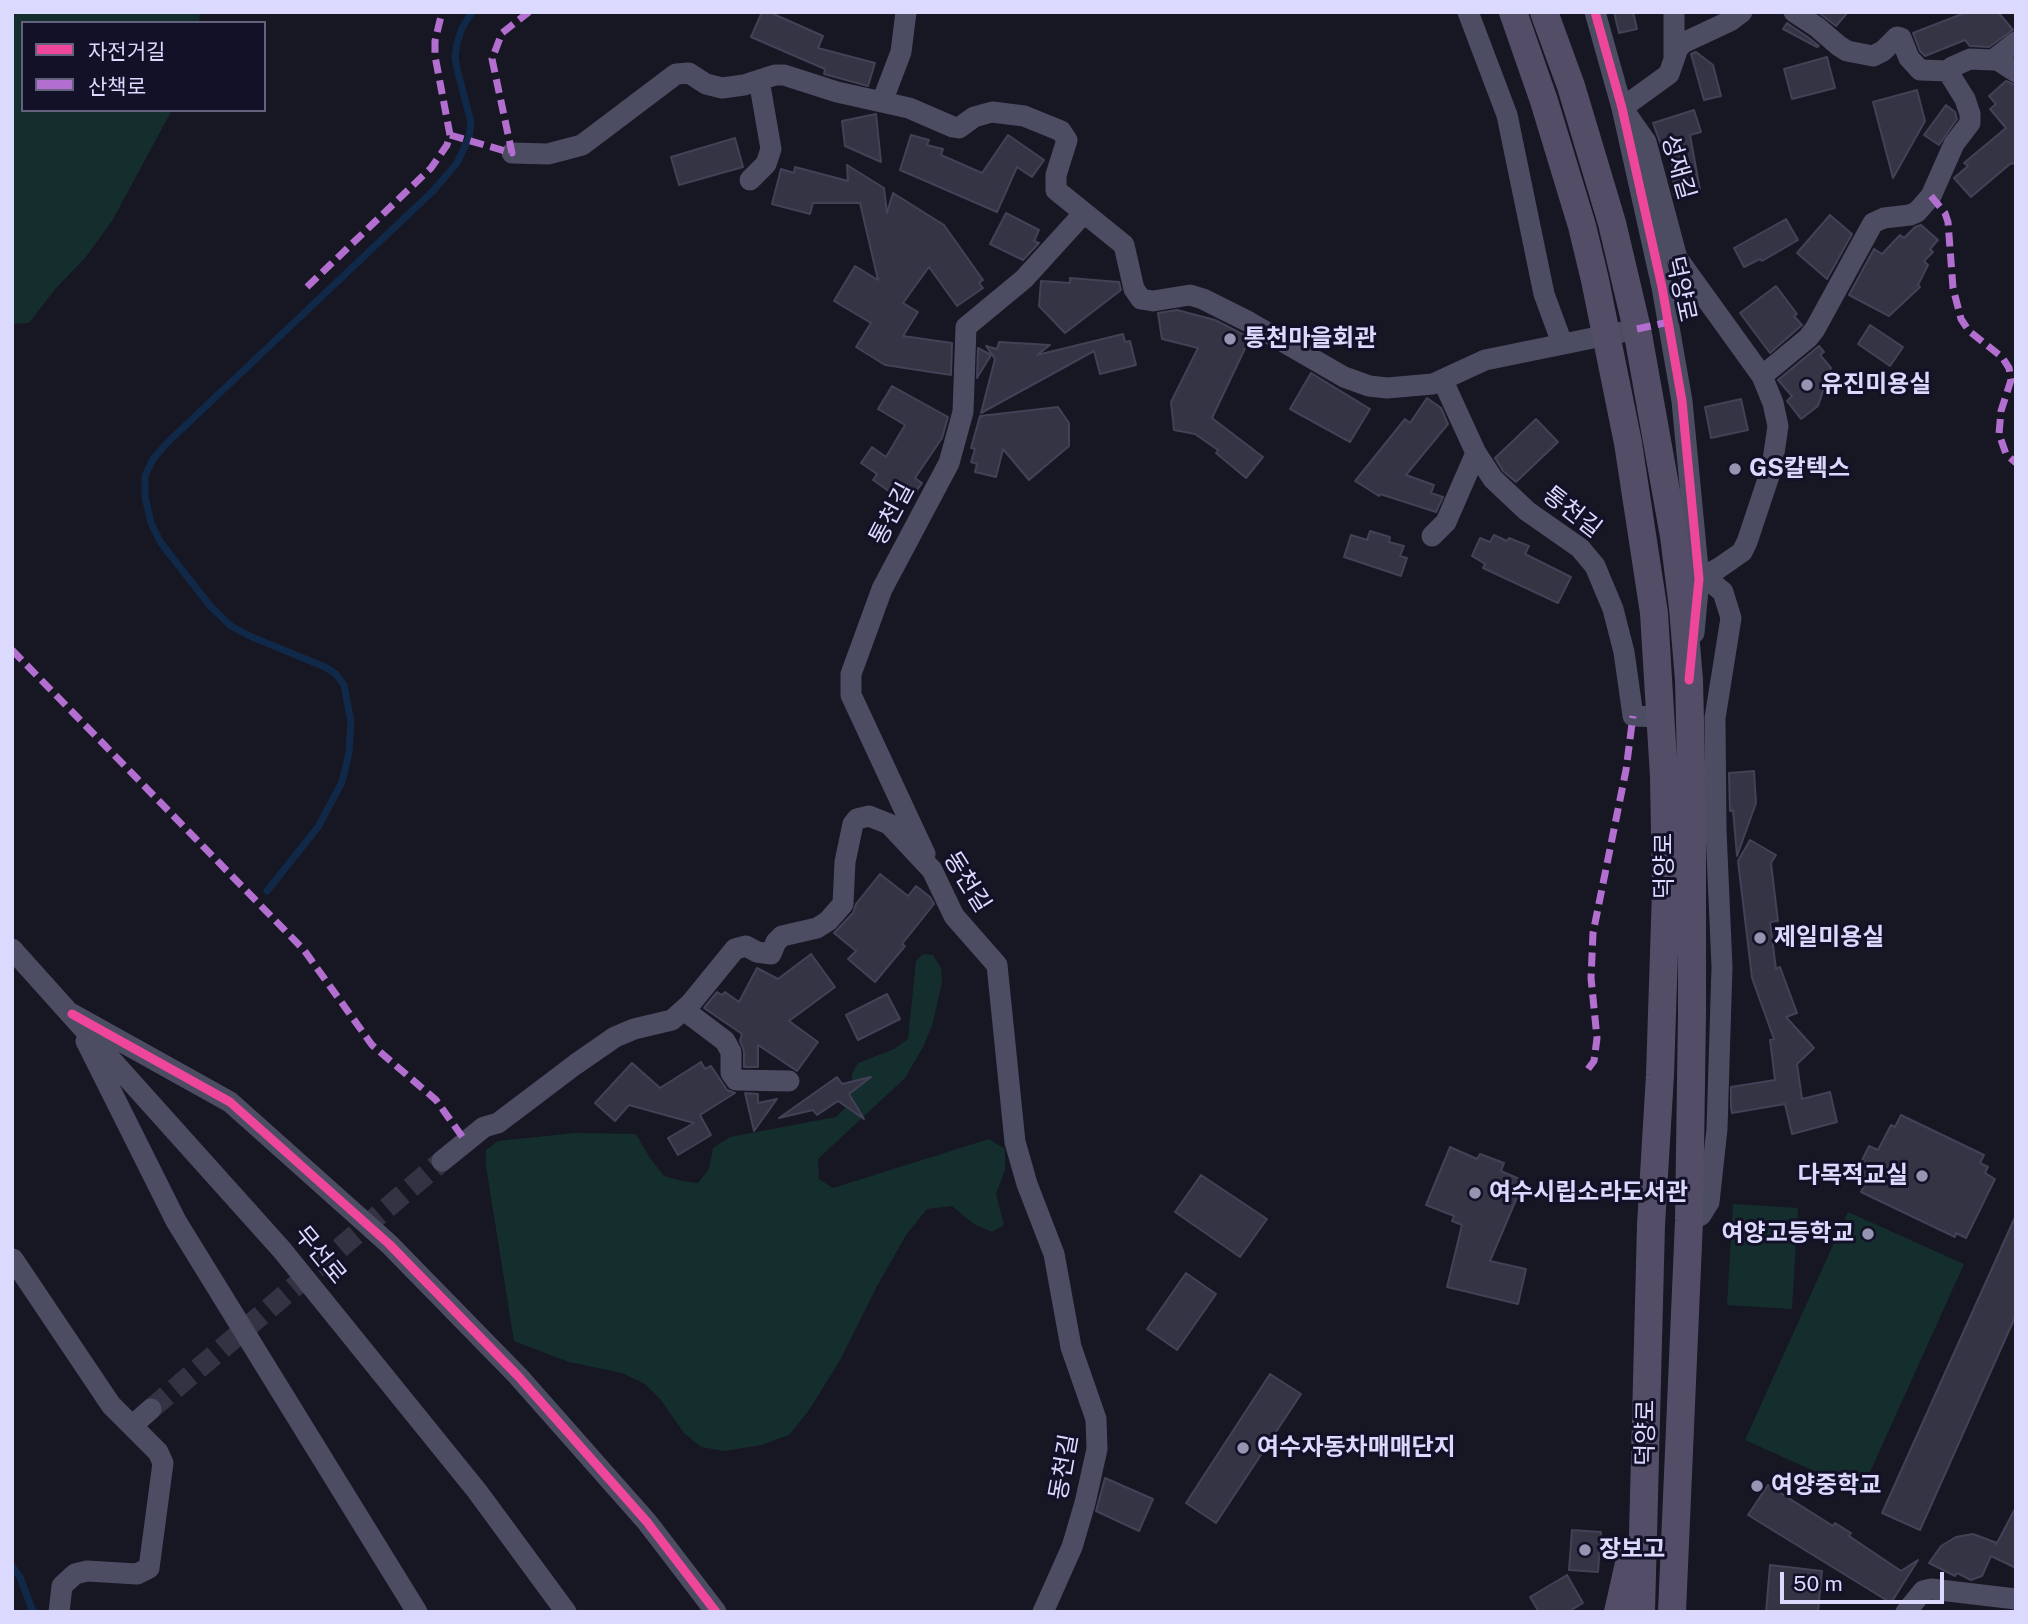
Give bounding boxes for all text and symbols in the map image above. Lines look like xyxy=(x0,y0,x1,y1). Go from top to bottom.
legend xyxy=(21,21,266,112)
text: 자전거길 xyxy=(88,39,165,64)
text: 산책로 xyxy=(88,74,146,99)
street label: 성재길 xyxy=(1655,131,1701,203)
street label: 덕양로 xyxy=(1660,254,1702,324)
place label: 통천마을회관 xyxy=(1244,325,1376,353)
marker: 통천마을회관 xyxy=(1222,331,1238,347)
place label: 유진미용실 xyxy=(1821,371,1931,399)
marker: 유진미용실 xyxy=(1799,377,1815,393)
place label: GS칼텍스 xyxy=(1749,455,1850,483)
marker: GS칼텍스 xyxy=(1727,461,1743,477)
street label: 통천길 xyxy=(864,478,920,550)
street label: 통천길 xyxy=(1537,480,1607,544)
street label: 덕양로 xyxy=(1651,833,1679,899)
street label: 동천길 xyxy=(937,846,997,918)
place label: 제일미용실 xyxy=(1774,924,1884,952)
marker: 제일미용실 xyxy=(1752,930,1768,946)
place label: 다목적교실 xyxy=(1798,1162,1908,1190)
marker: 다목적교실 xyxy=(1914,1168,1930,1184)
place label: 여수시립소라도서관 xyxy=(1489,1179,1688,1207)
marker: 여수시립소라도서관 xyxy=(1467,1185,1483,1201)
street label: 무선로 xyxy=(288,1220,352,1290)
place label: 여양고등학교 xyxy=(1722,1220,1854,1248)
marker: 여양고등학교 xyxy=(1860,1226,1876,1242)
street label: 덕양로 xyxy=(1631,1400,1661,1466)
street label: 동천길 xyxy=(1044,1432,1084,1502)
place label: 여수자동차매매단지 xyxy=(1257,1434,1456,1462)
marker: 여수자동차매매단지 xyxy=(1235,1440,1251,1456)
place label: 여양중학교 xyxy=(1771,1472,1881,1500)
marker: 여양중학교 xyxy=(1749,1478,1765,1494)
place label: 장보고 xyxy=(1599,1536,1665,1564)
marker: 장보고 xyxy=(1577,1542,1593,1558)
scale bar xyxy=(1783,1558,1948,1602)
text: 50 m xyxy=(1793,1571,1843,1596)

